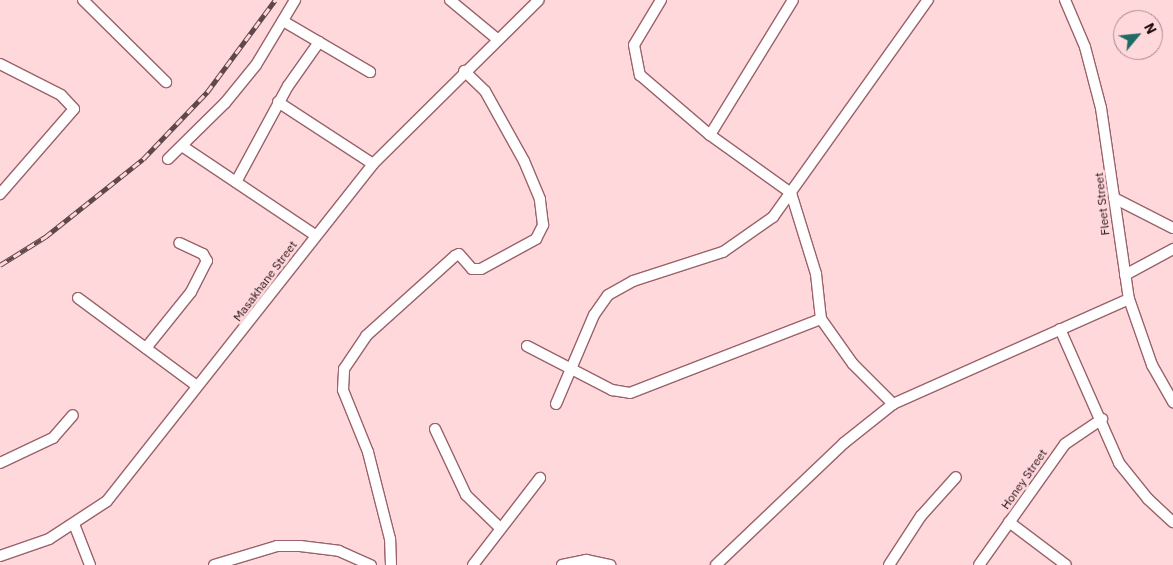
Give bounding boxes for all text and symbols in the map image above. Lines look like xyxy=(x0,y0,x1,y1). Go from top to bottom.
north arrow xyxy=(1113,10,1163,60)
text: N xyxy=(1140,20,1161,37)
street label: Fleet Street xyxy=(1092,172,1112,236)
street label: Masakhane Street xyxy=(230,238,300,324)
street label: Honey Street xyxy=(998,446,1050,512)

